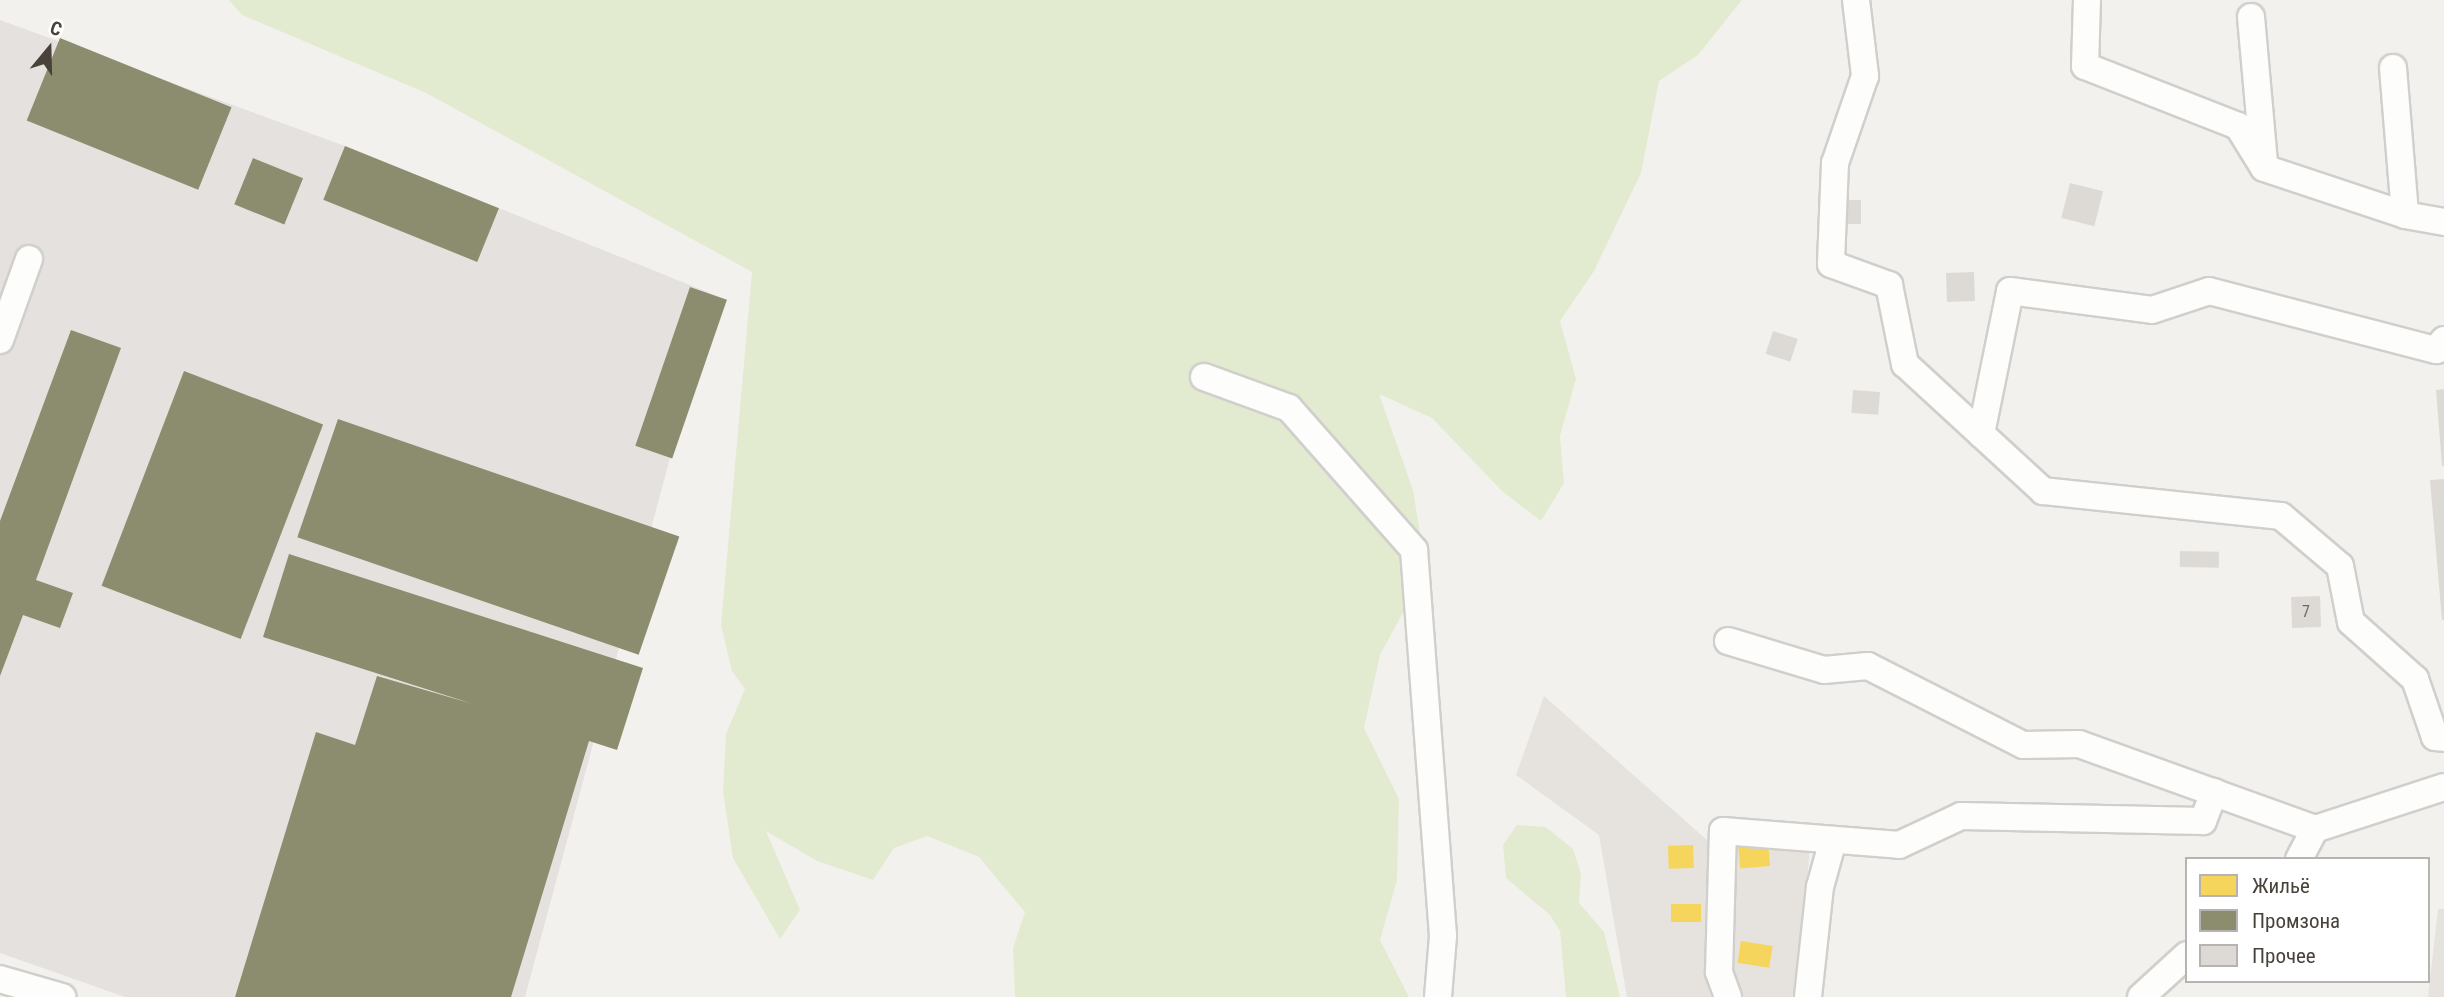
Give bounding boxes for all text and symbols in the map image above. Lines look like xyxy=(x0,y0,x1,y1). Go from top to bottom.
north arrow xyxy=(14,14,84,84)
text: С xyxy=(47,16,65,41)
house number: 7 xyxy=(2302,602,2310,622)
legend xyxy=(2185,857,2430,983)
text: Жильё xyxy=(2252,874,2310,898)
text: Промзона xyxy=(2252,909,2340,933)
text: Прочее xyxy=(2252,944,2316,968)

